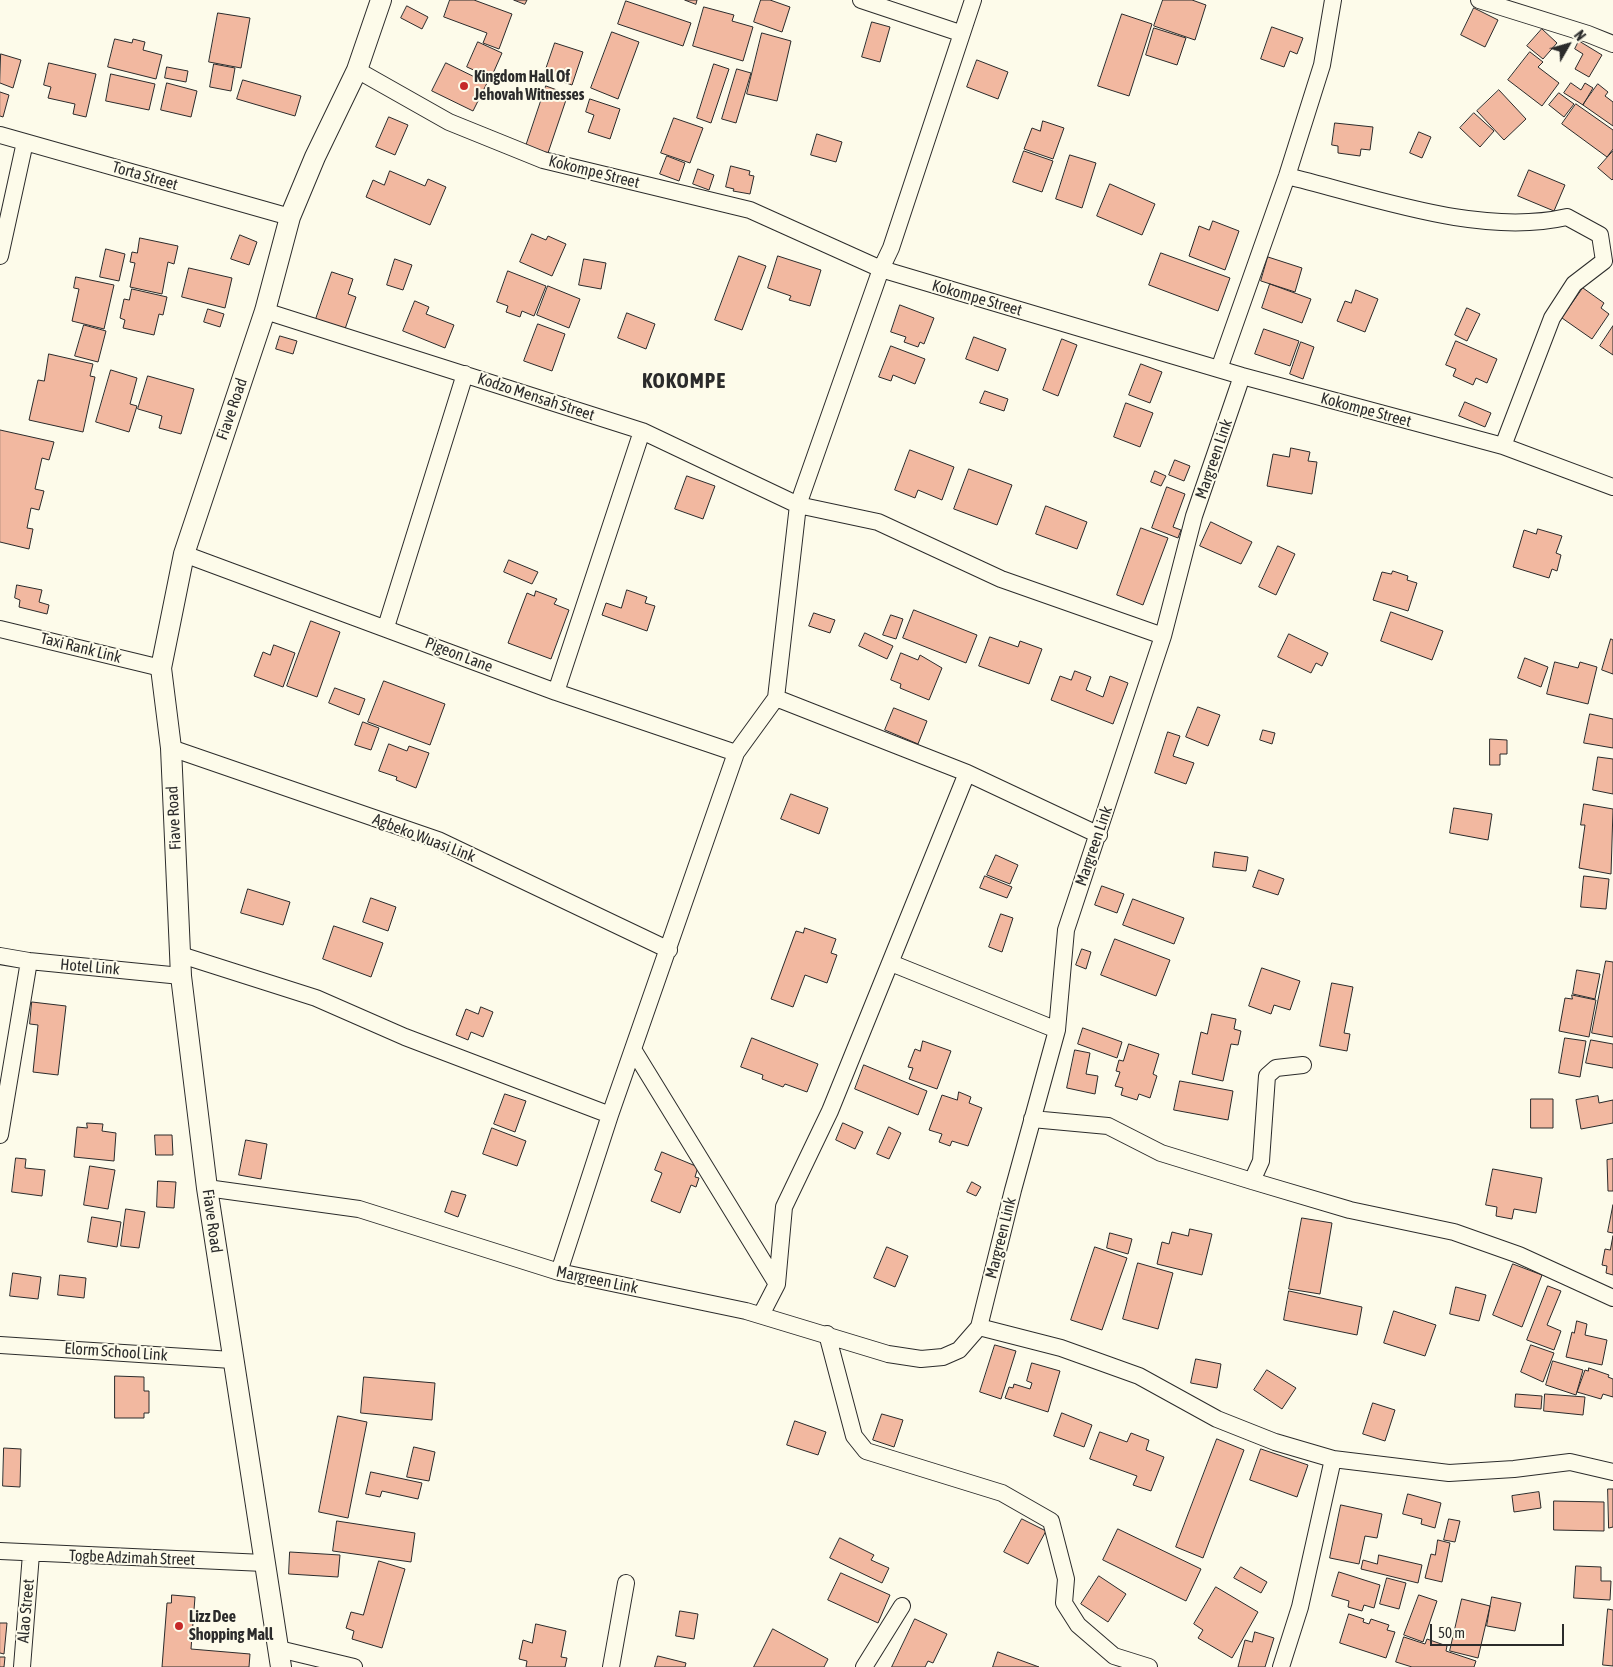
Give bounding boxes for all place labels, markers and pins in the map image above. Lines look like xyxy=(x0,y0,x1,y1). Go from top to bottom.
place label: Kingdom Hall Of Jehovah Witnesses xyxy=(474,67,584,105)
marker: Kingdom Hall Of Jehovah Witnesses xyxy=(458,80,470,92)
place label: Lizz Dee Shopping Mall xyxy=(189,1607,273,1645)
marker: Lizz Dee Shopping Mall xyxy=(173,1620,185,1632)

